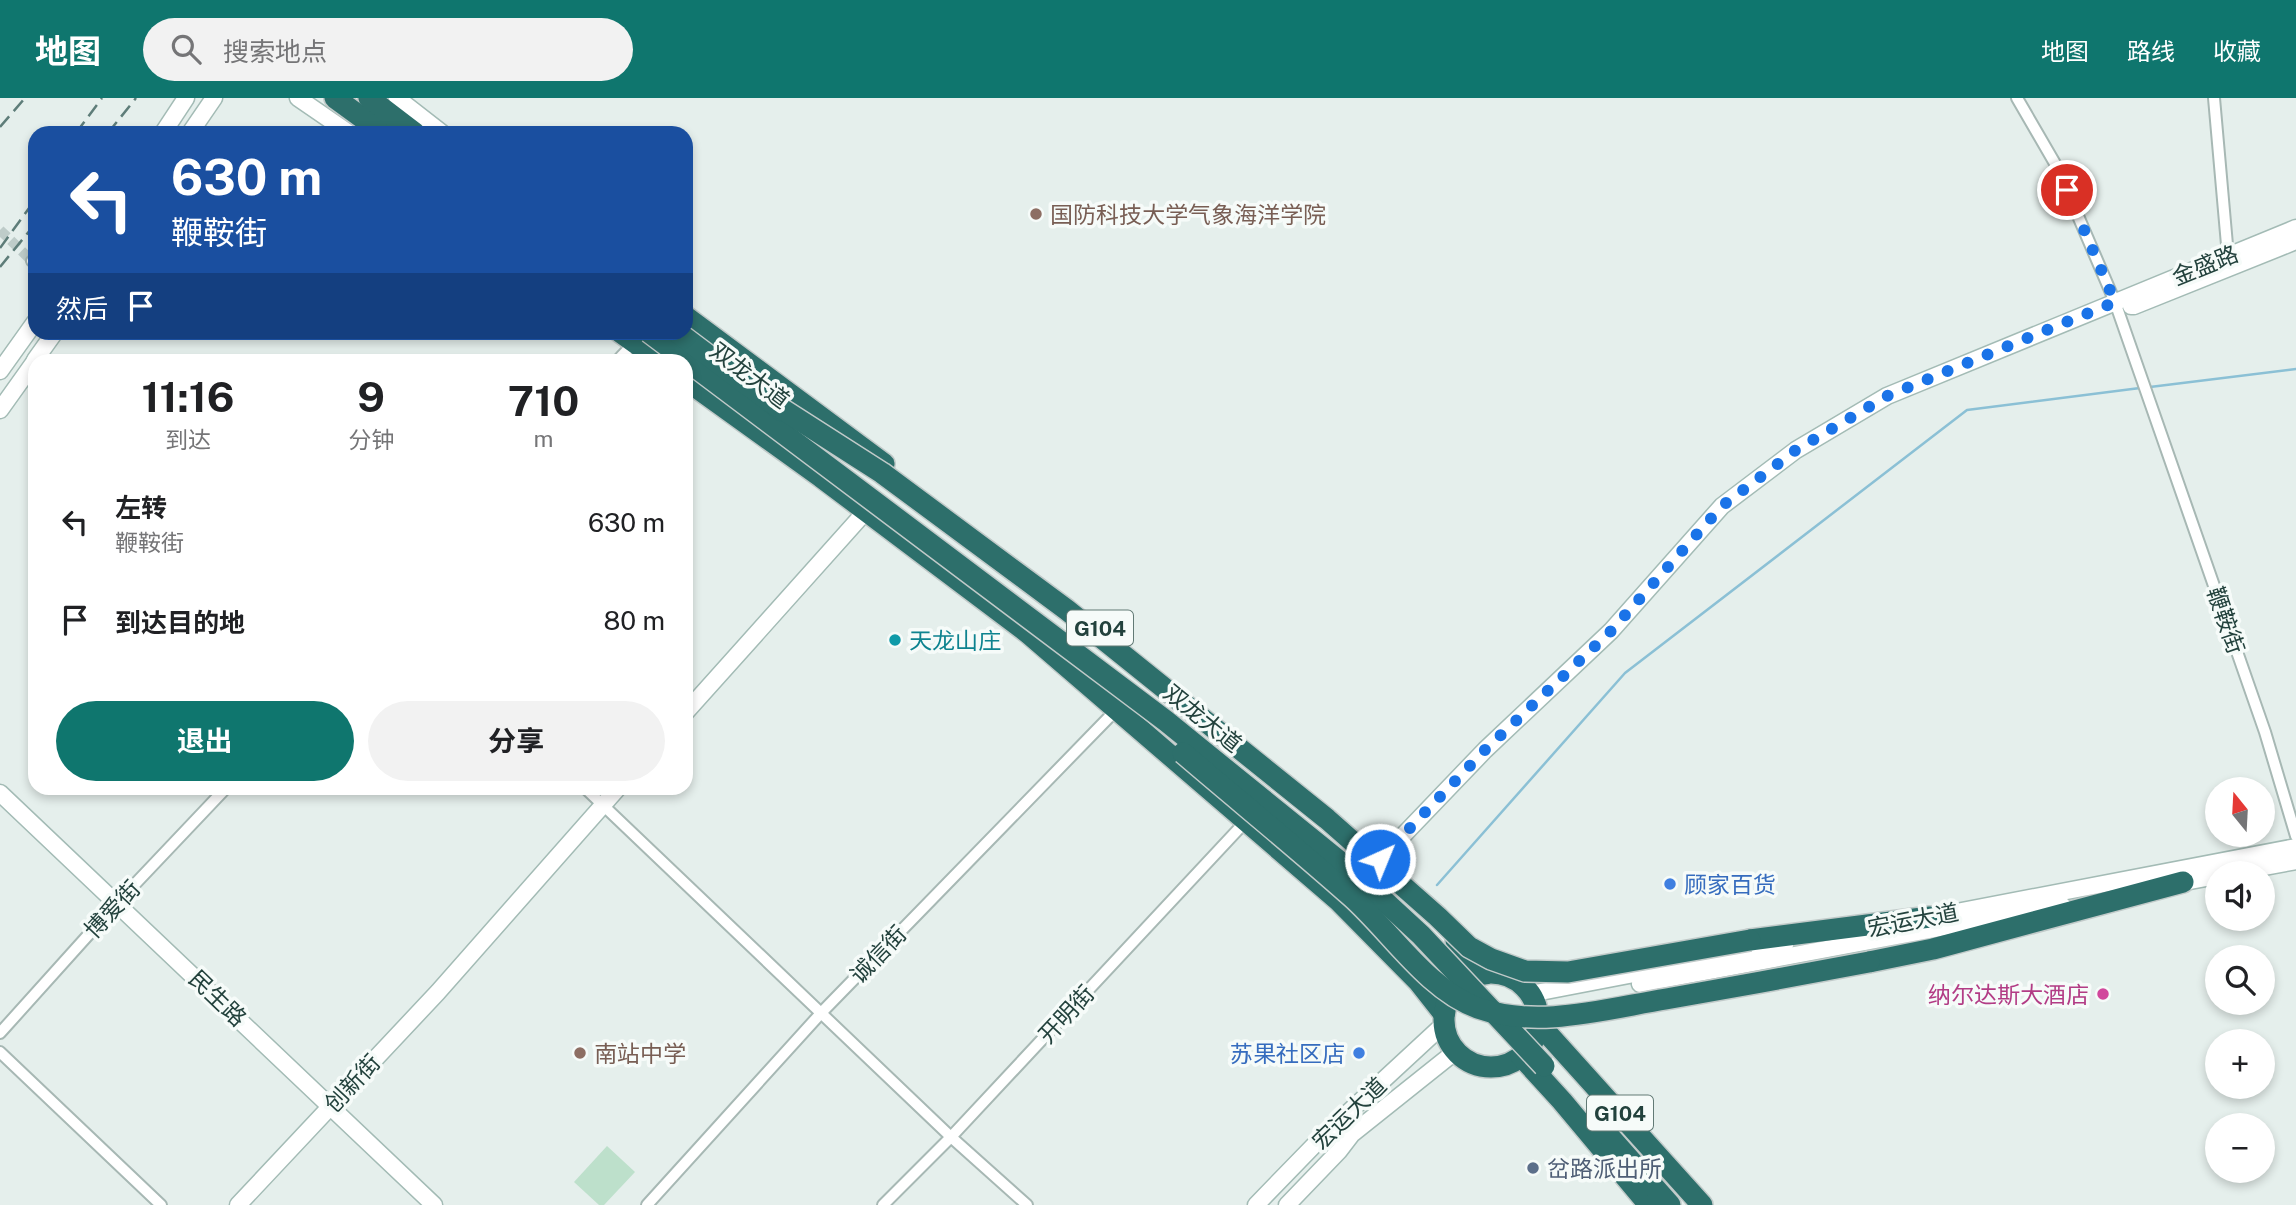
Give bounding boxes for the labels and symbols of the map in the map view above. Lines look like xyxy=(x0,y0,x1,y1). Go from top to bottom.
pin xyxy=(2037,160,2097,220)
place label: 国防科技大学气象海洋学院 xyxy=(1050,201,1326,228)
marker: 国防科技大学气象海洋学院 xyxy=(1028,206,1044,222)
street label: 金盛路 xyxy=(2168,240,2242,290)
street label: 双龙大道 xyxy=(705,337,795,413)
street label: 鞭鞍街 xyxy=(2202,583,2250,657)
road number: G104 xyxy=(1067,610,1133,646)
place label: 天龙山庄 xyxy=(909,627,1001,654)
marker: 天龙山庄 xyxy=(887,632,903,648)
street label: 双龙大道 xyxy=(1159,679,1247,757)
north arrow xyxy=(2205,777,2275,847)
position arrow xyxy=(1343,822,1417,896)
place label: 顾家百货 xyxy=(1684,871,1776,898)
street label: 博爱街 xyxy=(79,875,145,943)
marker: 顾家百货 xyxy=(1662,876,1678,892)
street label: 宏运大道 xyxy=(1865,898,1961,942)
street label: 诚信街 xyxy=(844,920,912,988)
street label: 民生路 xyxy=(184,964,252,1032)
street label: 开明街 xyxy=(1033,980,1099,1048)
place label: 纳尔达斯大酒店 xyxy=(1928,981,2089,1008)
marker: 纳尔达斯大酒店 xyxy=(2095,986,2111,1002)
place label: 南站中学 xyxy=(594,1040,686,1067)
place label: 苏果社区店 xyxy=(1230,1040,1345,1067)
marker: 南站中学 xyxy=(572,1045,588,1061)
marker: 苏果社区店 xyxy=(1351,1045,1367,1061)
street label: 创新街 xyxy=(319,1049,385,1117)
street label: 宏运大道 xyxy=(1307,1071,1391,1155)
road number: G104 xyxy=(1587,1096,1653,1130)
place label: 岔路派出所 xyxy=(1547,1155,1662,1182)
marker: 岔路派出所 xyxy=(1525,1160,1541,1176)

